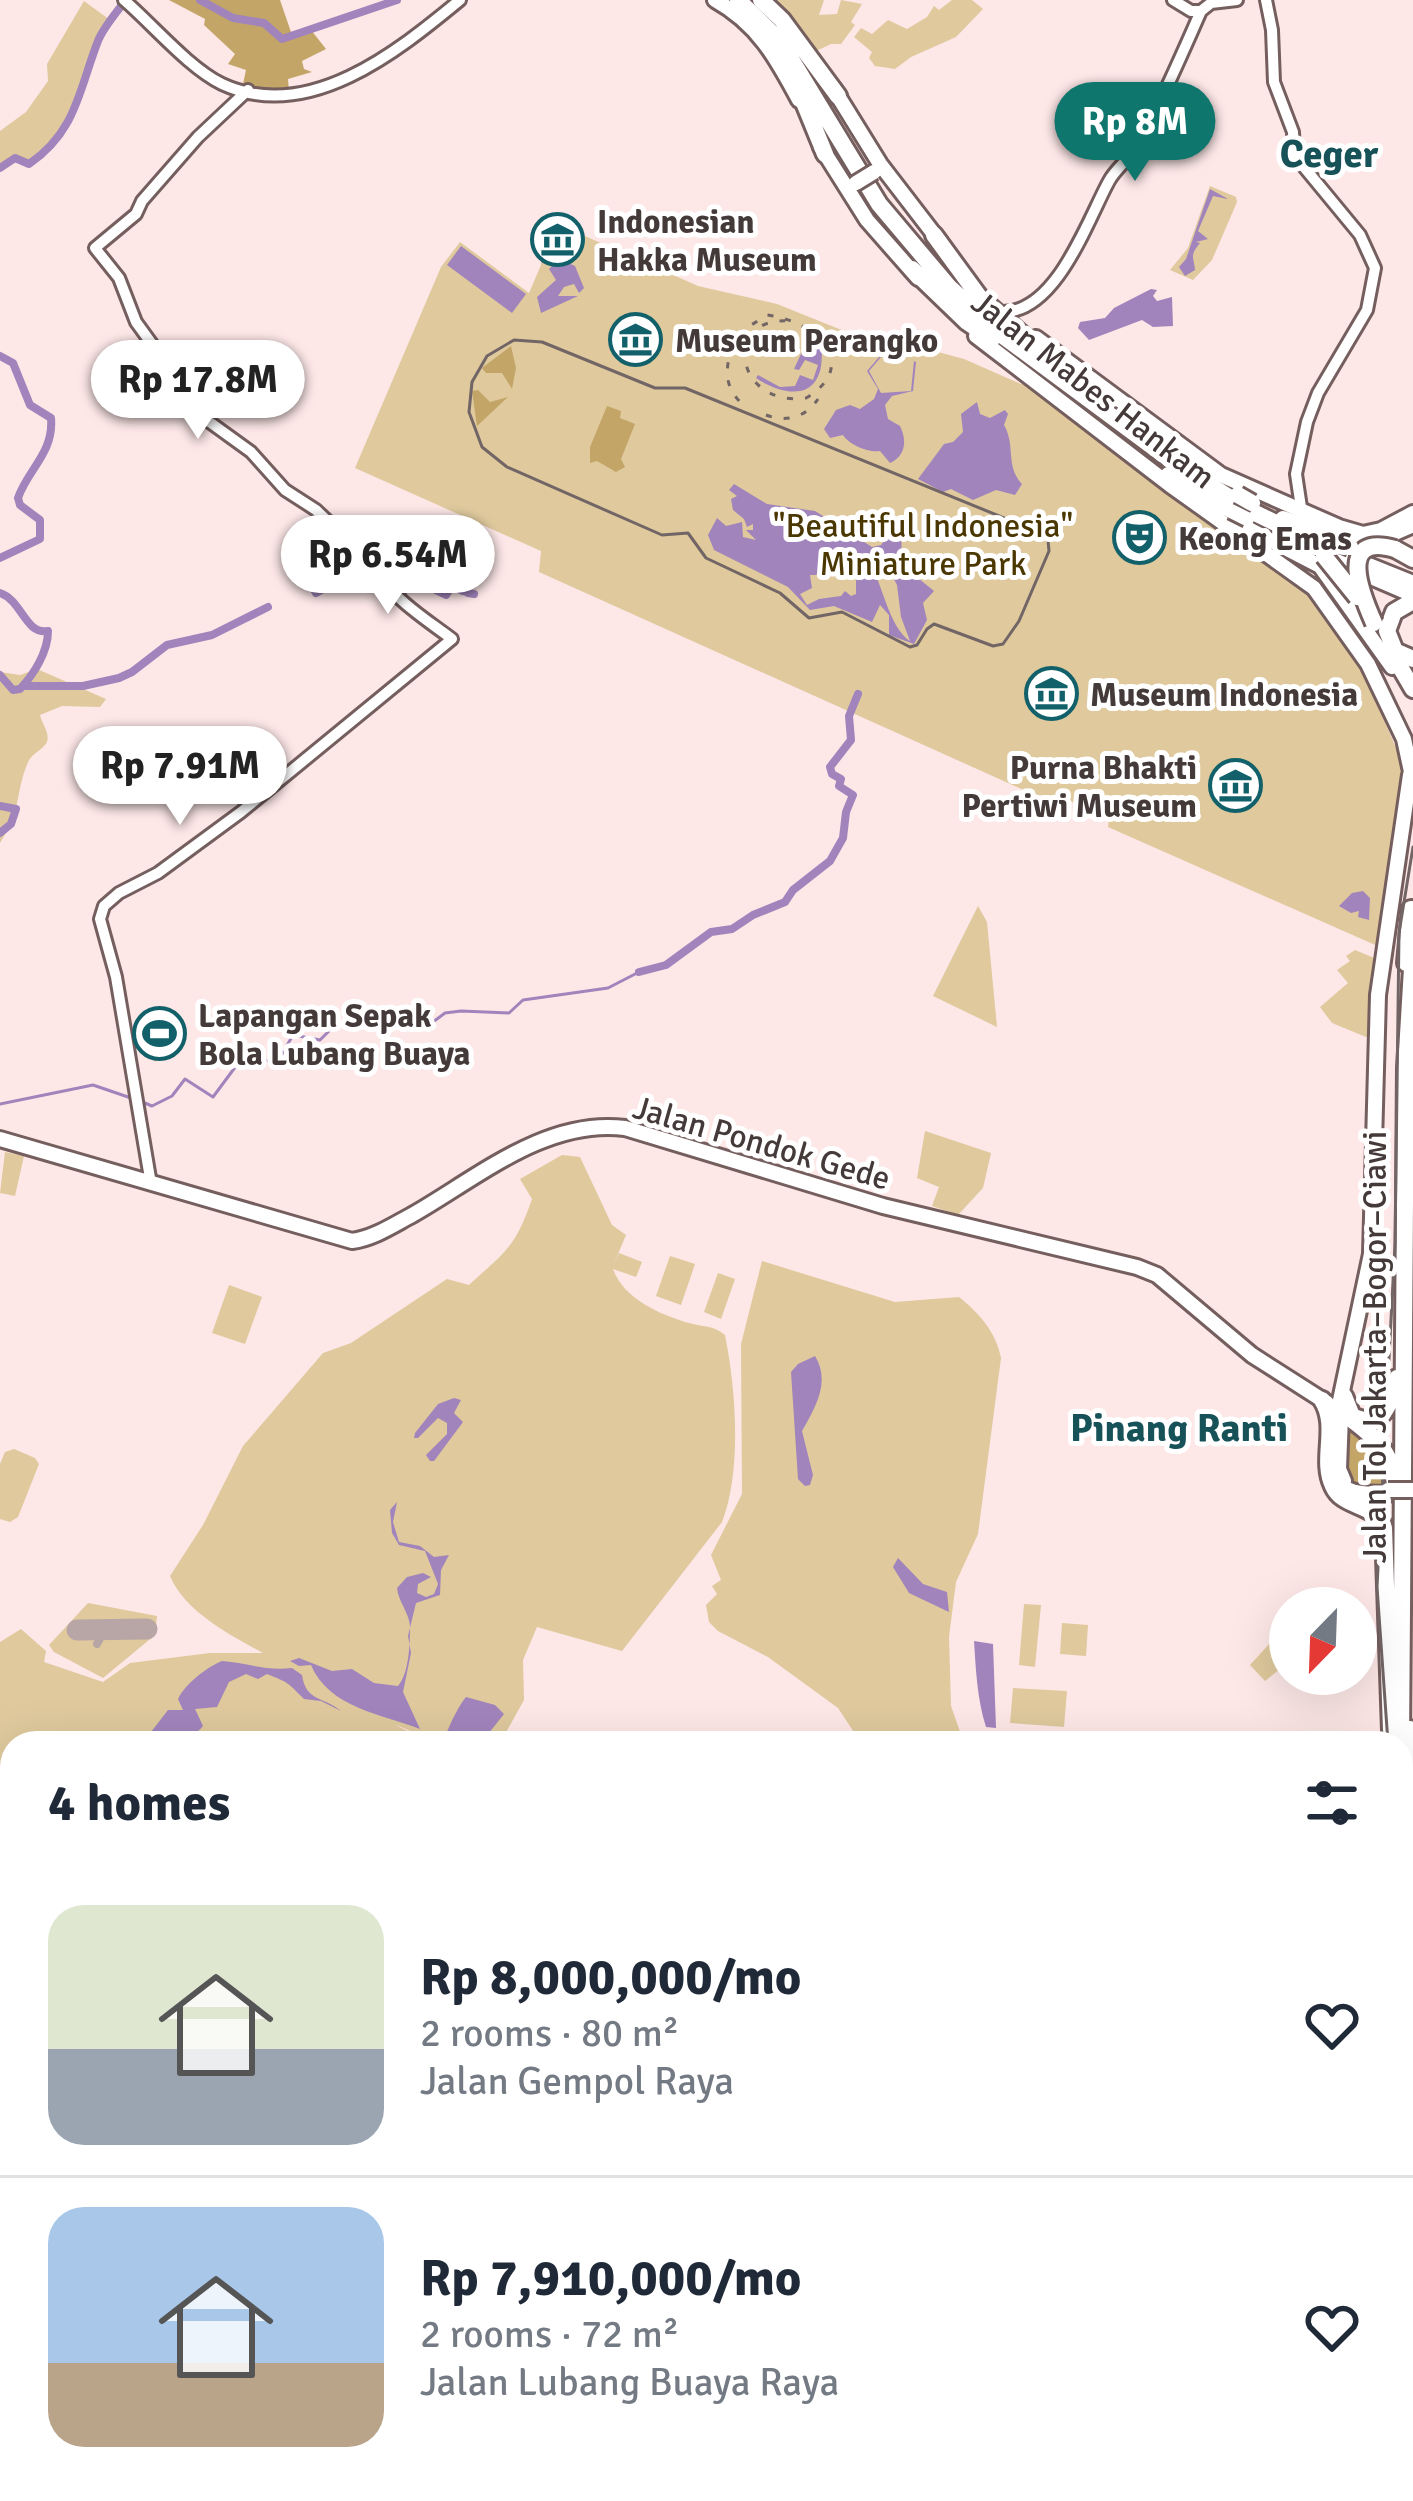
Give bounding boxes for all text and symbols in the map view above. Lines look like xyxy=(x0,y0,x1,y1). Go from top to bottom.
pin: Rp 8M xyxy=(1051,82,1219,184)
text: Rp 8M xyxy=(1081,97,1189,145)
district label: Ceger xyxy=(1280,130,1379,178)
place label: Indonesian Hakka Museum xyxy=(597,202,817,281)
museum icon: Indonesian Hakka Museum xyxy=(530,212,586,268)
street label: Jalan Mabes Hankam xyxy=(963,282,1223,498)
museum icon: Museum Perangko xyxy=(608,312,664,368)
place label: Museum Perangko xyxy=(675,321,938,362)
pin: Rp 17.8M xyxy=(74,340,322,442)
text: Rp 17.8M xyxy=(118,355,278,403)
park label: "Beautiful Indonesia" Miniature Park xyxy=(773,506,1073,585)
theatre icon: Keong Emas xyxy=(1111,510,1167,566)
pin: Rp 6.54M xyxy=(264,515,512,617)
place label: Keong Emas xyxy=(1178,519,1352,560)
text: Rp 6.54M xyxy=(308,530,468,578)
museum icon: Museum Indonesia xyxy=(1023,666,1079,722)
place label: Museum Indonesia xyxy=(1090,675,1358,716)
pin: Rp 7.91M xyxy=(56,726,304,828)
text: Rp 7.91M xyxy=(100,741,260,789)
place label: Purna Bhakti Pertiwi Museum xyxy=(961,748,1197,827)
museum icon: Purna Bhakti Pertiwi Museum xyxy=(1208,758,1264,814)
place label: Lapangan Sepak Bola Lubang Buaya xyxy=(198,996,471,1075)
sports icon: Lapangan Sepak Bola Lubang Buaya xyxy=(131,1006,187,1062)
street label: Jalan Pondok Gede xyxy=(628,1087,895,1200)
street label: Jalan Tol Jakarta–Bogor–Ciawi xyxy=(1355,1131,1396,1563)
district label: Pinang Ranti xyxy=(1070,1404,1288,1452)
north arrow xyxy=(1269,1587,1377,1695)
map controls xyxy=(1269,1587,1377,1695)
icon: filters xyxy=(1299,1770,1365,1836)
text: 4 homes xyxy=(48,1772,230,1835)
text: Rp 8,000,000/mo xyxy=(420,1946,801,2009)
icon: home xyxy=(144,1953,288,2097)
icon: heart xyxy=(1299,1992,1365,2058)
text: 2 rooms · 80 m² xyxy=(420,2009,679,2057)
text: Jalan Gempol Raya xyxy=(420,2057,734,2105)
text: Rp 7,910,000/mo xyxy=(420,2247,801,2310)
icon: home xyxy=(144,2255,288,2399)
icon: heart xyxy=(1299,2294,1365,2360)
text: 2 rooms · 72 m² xyxy=(420,2310,679,2358)
text: Jalan Lubang Buaya Raya xyxy=(420,2358,839,2406)

